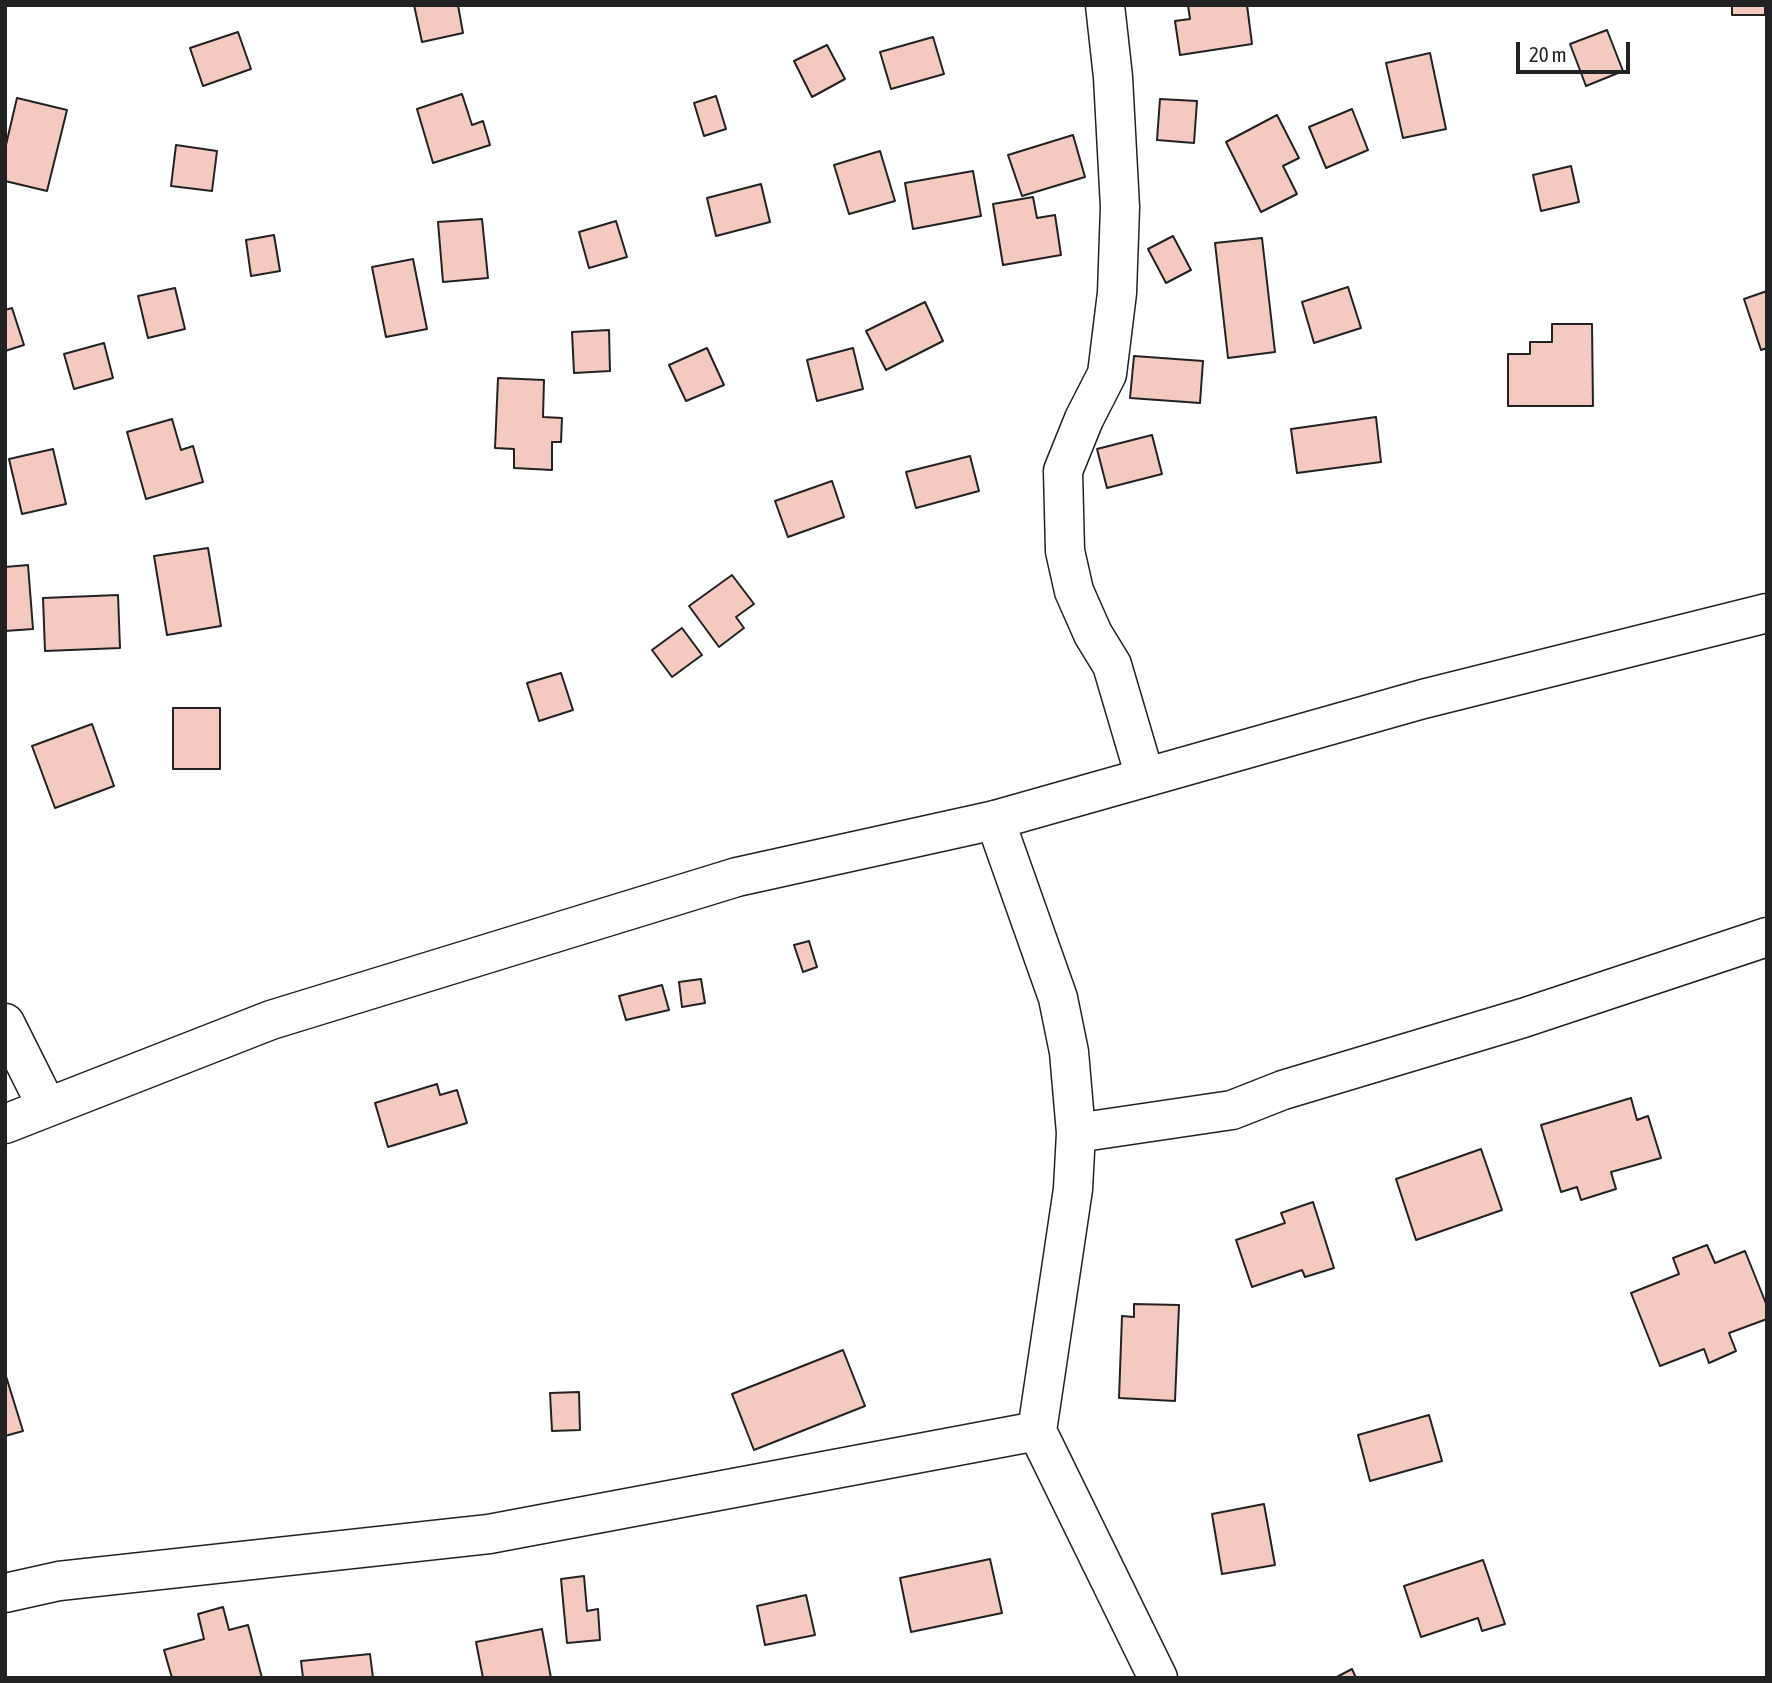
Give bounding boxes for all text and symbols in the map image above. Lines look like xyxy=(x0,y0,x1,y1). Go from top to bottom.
scale bar xyxy=(1520,28,1634,72)
text: 20 m xyxy=(1529,42,1567,66)

